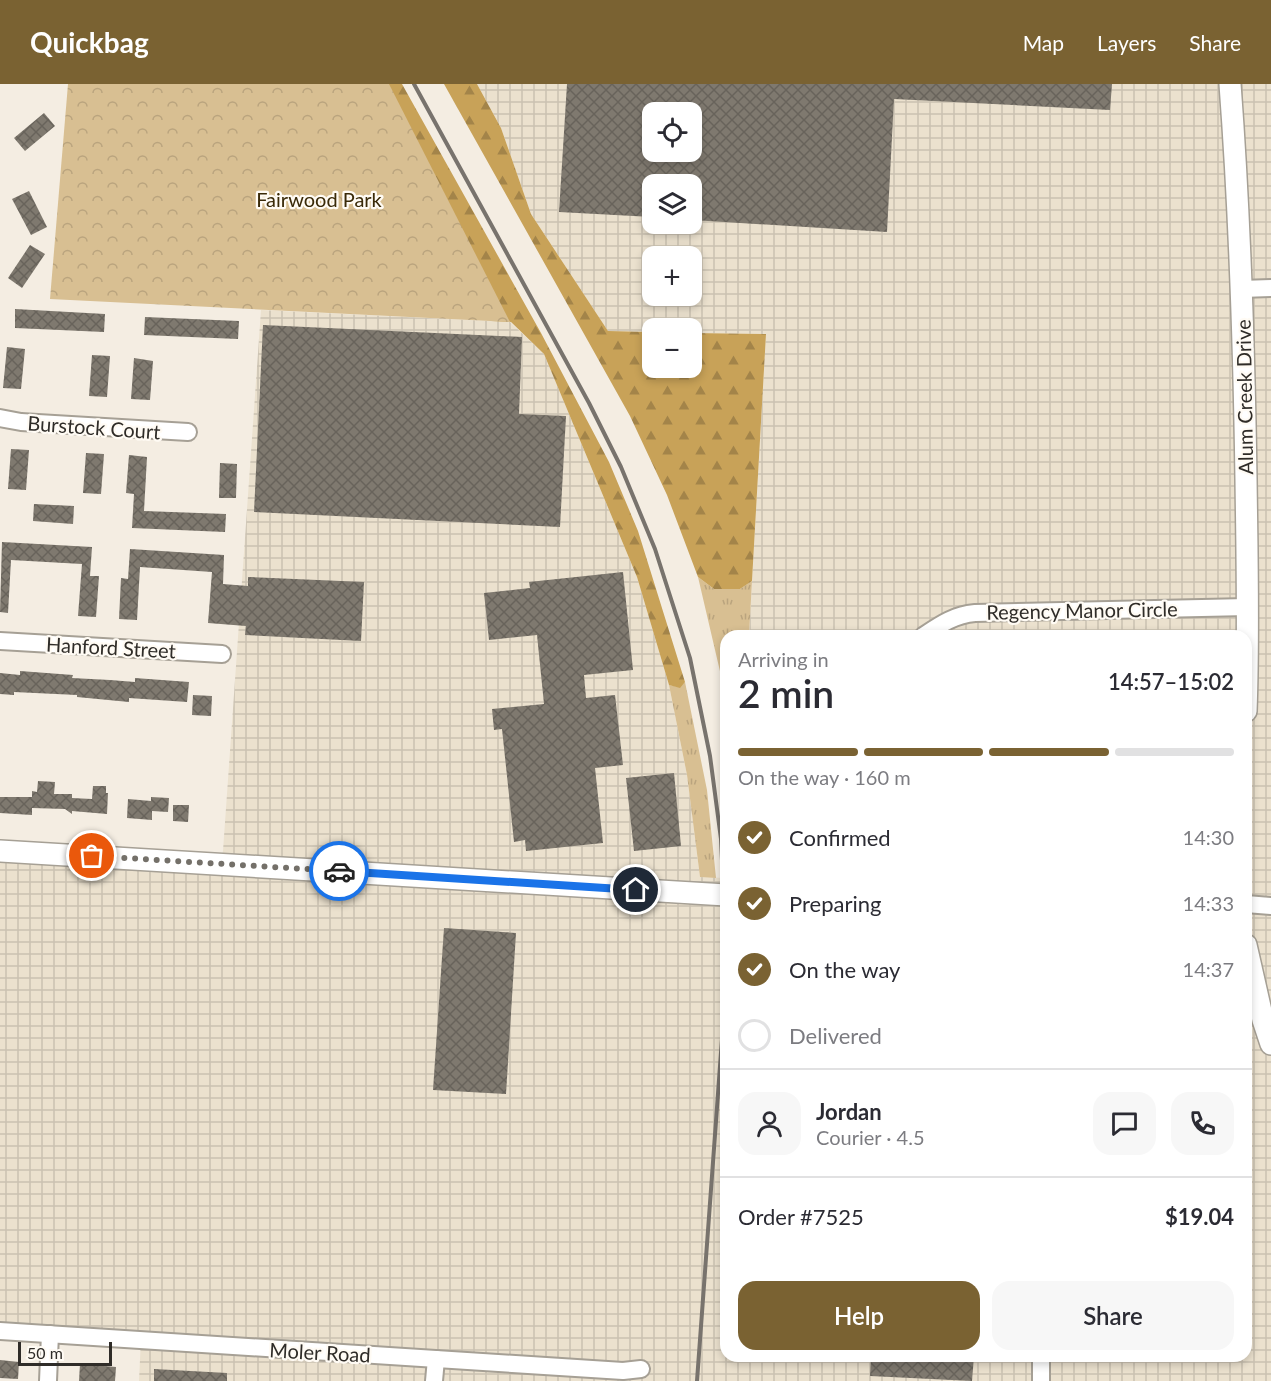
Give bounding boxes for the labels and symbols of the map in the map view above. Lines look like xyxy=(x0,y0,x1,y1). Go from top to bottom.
park label: Fairwood Park xyxy=(256,187,383,211)
street label: Alum Creek Drive xyxy=(1231,319,1257,475)
street label: Burstock Court xyxy=(27,410,161,444)
street label: Regency Manor Circle xyxy=(986,596,1178,624)
street label: Hanford Street xyxy=(46,632,176,662)
pin xyxy=(66,830,117,881)
courier xyxy=(309,841,369,901)
pin xyxy=(610,864,661,915)
street label: Moler Road xyxy=(269,1337,371,1367)
scale bar xyxy=(18,1339,112,1366)

